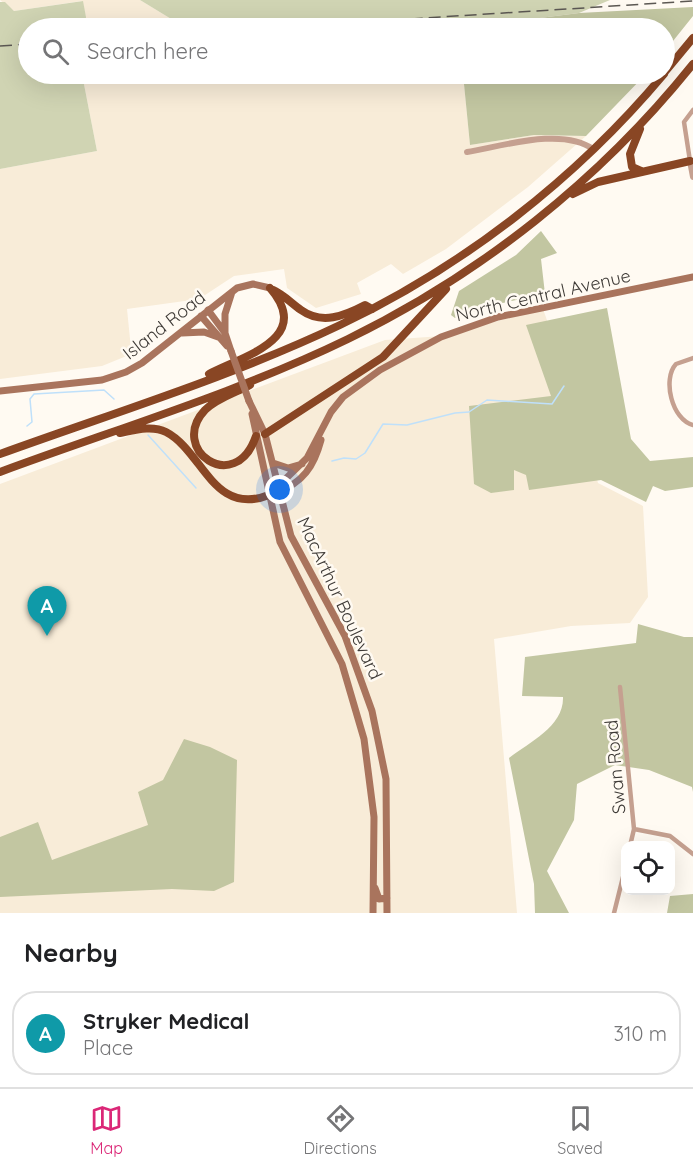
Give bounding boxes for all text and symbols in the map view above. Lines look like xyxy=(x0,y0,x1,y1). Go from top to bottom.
search box xyxy=(18,18,675,84)
icon: search xyxy=(39,35,72,68)
text: Search here xyxy=(87,37,208,65)
street label: North Central Avenue xyxy=(453,264,633,326)
street label: Island Road xyxy=(118,286,210,364)
your location xyxy=(265,475,294,504)
street label: MacArthur Boulevard xyxy=(292,513,388,683)
pin: A xyxy=(28,586,66,636)
street label: Swan Road xyxy=(599,719,631,815)
map controls xyxy=(621,841,675,895)
button: locate xyxy=(621,841,675,895)
text: Nearby xyxy=(24,936,118,969)
text: Stryker Medical xyxy=(83,1007,250,1035)
text: A xyxy=(39,1021,52,1046)
text: 310 m xyxy=(614,1021,667,1046)
text: Place xyxy=(83,1035,133,1060)
tab: Map xyxy=(90,1102,123,1158)
tab: Directions xyxy=(304,1102,377,1158)
tab: Saved xyxy=(557,1102,603,1158)

